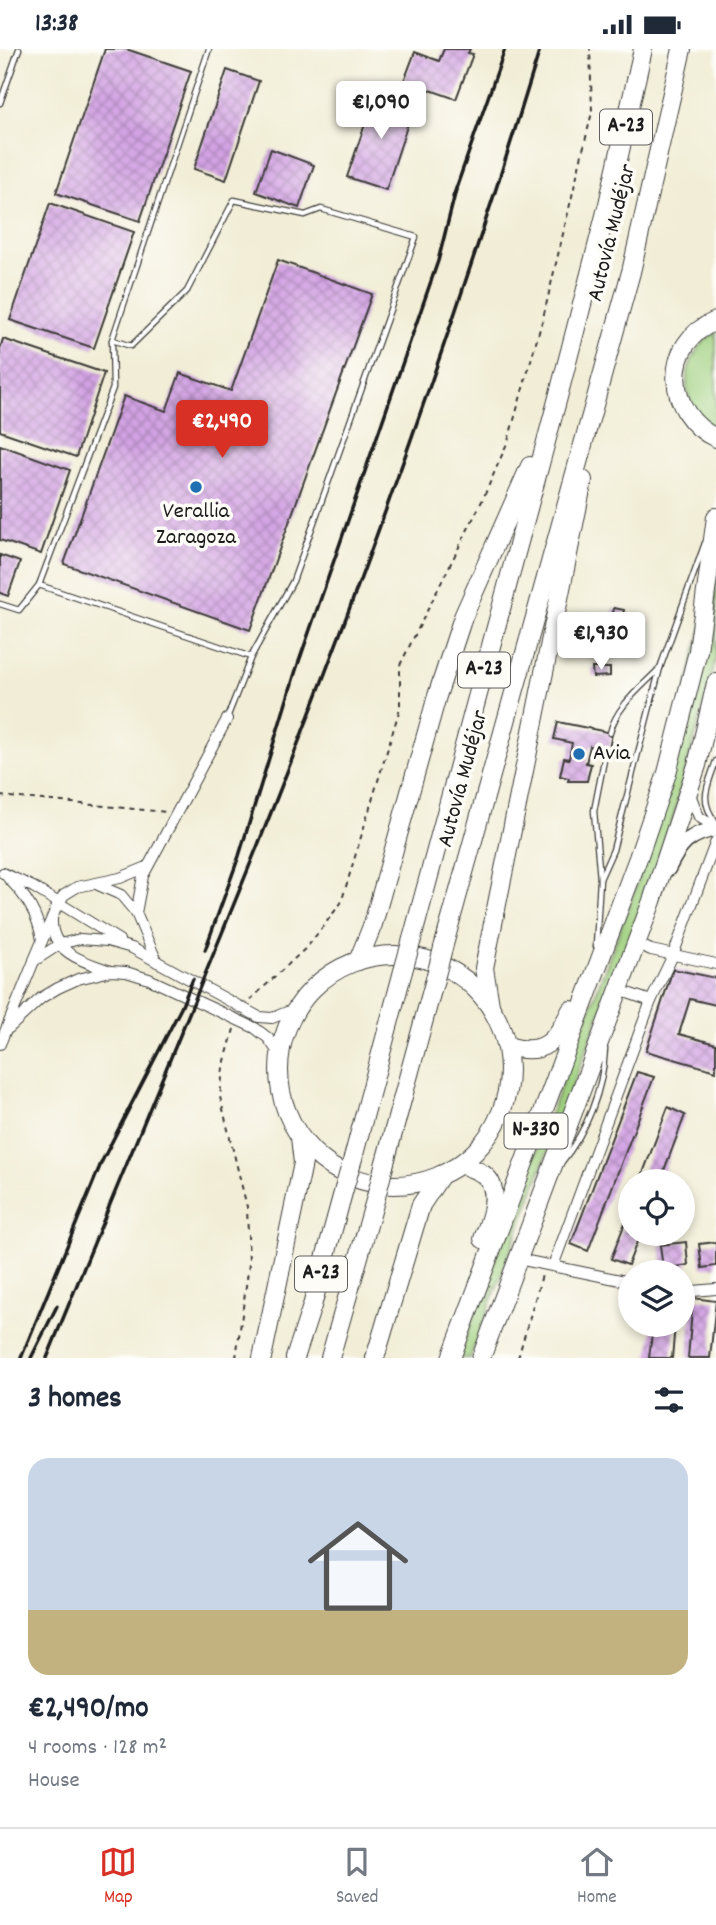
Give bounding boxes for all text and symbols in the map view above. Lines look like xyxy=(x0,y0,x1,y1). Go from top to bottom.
text: 13:38 xyxy=(35,6,79,43)
pin: €1,090 xyxy=(324,81,438,141)
text: €1,090 xyxy=(352,87,410,120)
road number: A-23 xyxy=(600,109,652,145)
street label: Autovía Mudéjar xyxy=(580,160,646,305)
pin: €2,490 xyxy=(165,401,279,460)
text: €2,490 xyxy=(192,406,252,439)
marker: Verallia Zaragoza xyxy=(188,479,204,495)
place label: Verallia Zaragoza xyxy=(156,496,237,555)
pin: €1,930 xyxy=(544,613,658,672)
text: €1,930 xyxy=(573,618,629,651)
road number: A-23 xyxy=(458,653,510,687)
street label: Autovía Mudéjar xyxy=(430,706,498,851)
place label: Avia xyxy=(593,738,631,771)
marker: Avia xyxy=(571,746,587,762)
road number: N-330 xyxy=(504,1113,568,1149)
map controls xyxy=(618,1169,695,1337)
button: locate xyxy=(618,1169,695,1246)
road number: A-23 xyxy=(295,1257,347,1291)
button: layers xyxy=(618,1260,695,1337)
text: 3 homes xyxy=(28,1379,122,1422)
icon: filters xyxy=(650,1381,688,1419)
icon: home xyxy=(295,1503,421,1629)
text: €2,490/mo xyxy=(28,1689,149,1732)
text: 4 rooms · 128 m² xyxy=(28,1732,167,1765)
text: House xyxy=(28,1765,80,1798)
tab: Map xyxy=(99,1843,137,1912)
tab: Saved xyxy=(336,1843,378,1912)
tab: Home xyxy=(577,1843,617,1912)

